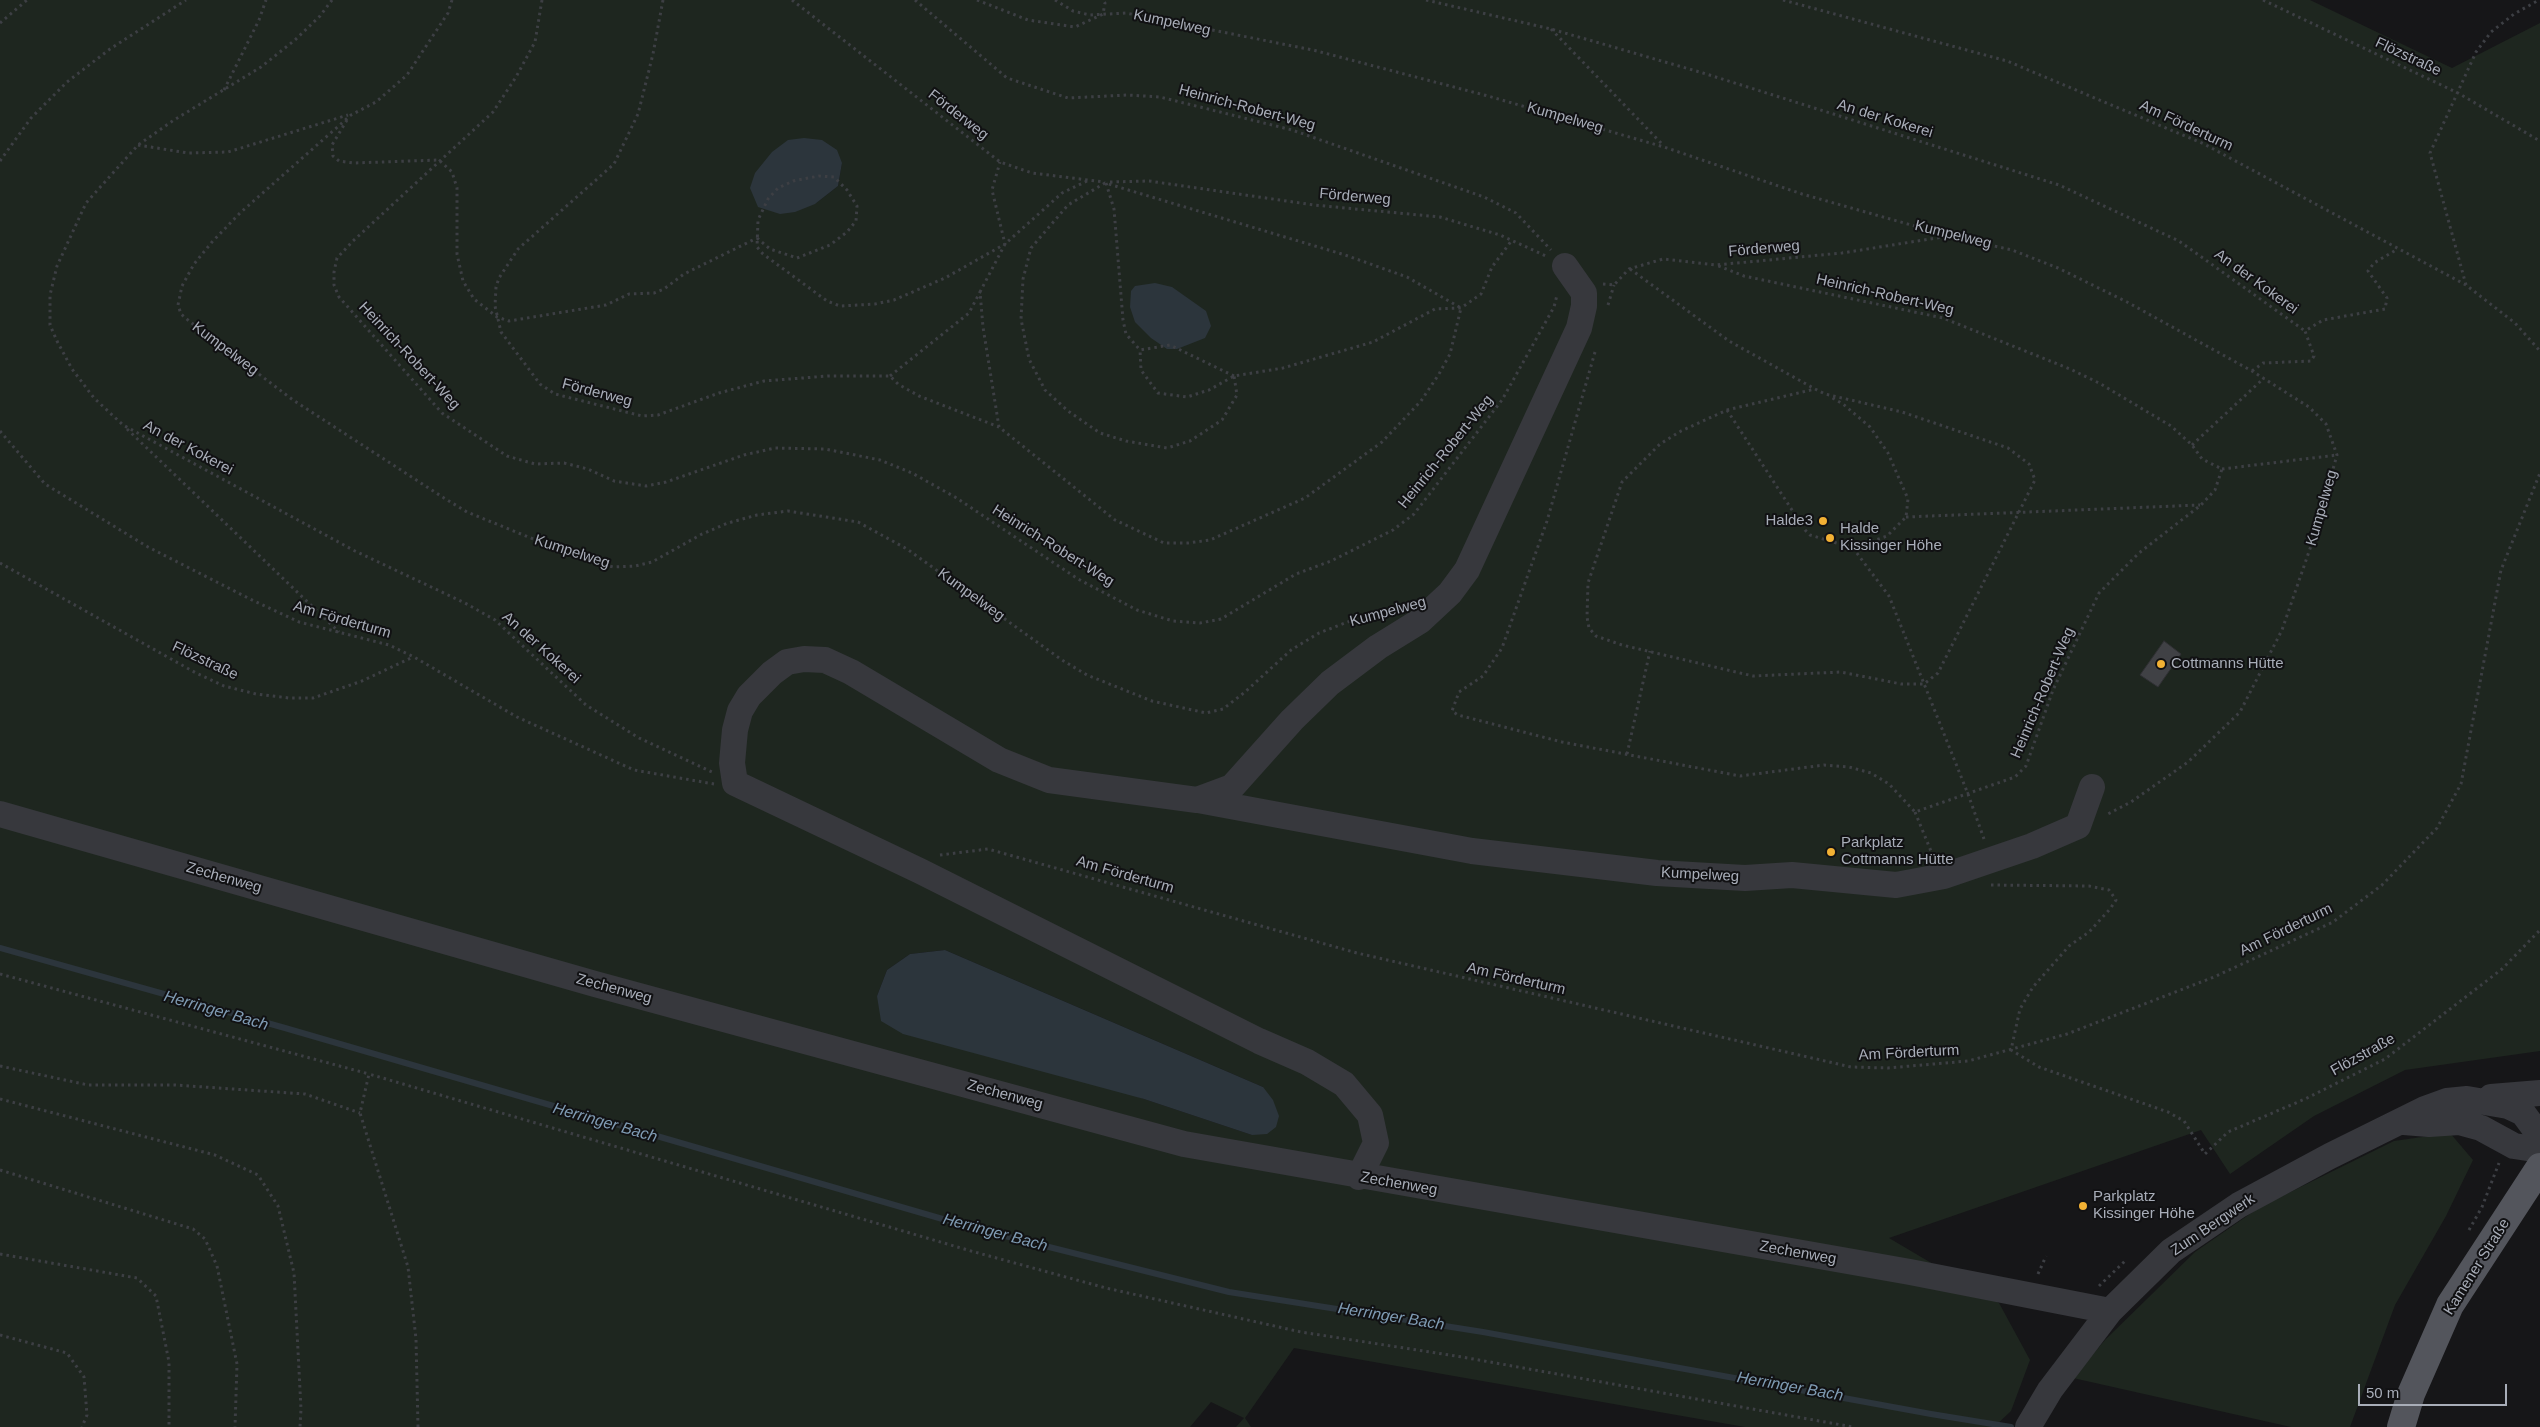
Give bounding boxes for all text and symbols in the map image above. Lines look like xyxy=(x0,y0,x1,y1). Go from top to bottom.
street label: Kumpelweg xyxy=(1132,6,1212,40)
street label: Flözstraße xyxy=(2372,34,2444,80)
street label: Heinrich-Robert-Weg xyxy=(1177,81,1317,135)
street label: Förderweg xyxy=(924,86,992,144)
street label: An der Kokerei xyxy=(1835,96,1935,142)
street label: Am Förderturm xyxy=(2136,97,2236,155)
street label: Kumpelweg xyxy=(1525,99,1605,137)
street label: Förderweg xyxy=(1319,185,1391,209)
street label: Kumpelweg xyxy=(1913,217,1993,253)
street label: Förderweg xyxy=(1728,237,1800,261)
street label: An der Kokerei xyxy=(2211,246,2301,318)
street label: Heinrich-Robert-Weg xyxy=(1814,270,1956,320)
street label: Heinrich-Robert-Weg xyxy=(354,298,464,414)
street label: Kumpelweg xyxy=(188,318,262,380)
street label: Förderweg xyxy=(560,375,634,411)
street label: Heinrich-Robert-Weg xyxy=(1395,392,1497,512)
street label: An der Kokerei xyxy=(140,417,236,479)
street label: Kumpelweg xyxy=(2303,468,2341,548)
street label: Heinrich-Robert-Weg xyxy=(989,501,1117,591)
place label: Halde3 xyxy=(1765,512,1813,530)
marker: Halde3 xyxy=(1817,515,1829,527)
place label: Halde Kissinger Höhe xyxy=(1840,520,1942,555)
street label: Kumpelweg xyxy=(532,531,612,573)
marker: Halde Kissinger Höhe xyxy=(1824,532,1836,544)
street label: Kumpelweg xyxy=(934,565,1008,625)
street label: Kumpelweg xyxy=(1348,593,1428,631)
street label: Am Förderturm xyxy=(291,597,393,643)
street label: An der Kokerei xyxy=(498,608,584,688)
street label: Heinrich-Robert-Weg xyxy=(2007,625,2079,761)
street label: Flözstraße xyxy=(169,638,241,684)
place label: Cottmanns Hütte xyxy=(2171,655,2284,673)
marker: Cottmanns Hütte xyxy=(2155,658,2167,670)
place label: Parkplatz Cottmanns Hütte xyxy=(1841,834,1954,869)
marker: Parkplatz Cottmanns Hütte xyxy=(1825,846,1837,858)
street label: Am Förderturm xyxy=(1074,852,1176,898)
street label: Zechenweg xyxy=(184,859,264,897)
street label: Kumpelweg xyxy=(1660,864,1740,886)
street label: Am Förderturm xyxy=(2237,900,2335,960)
street label: Am Förderturm xyxy=(1465,959,1567,999)
street label: Zechenweg xyxy=(574,970,654,1008)
water label: Herringer Bach xyxy=(162,987,270,1035)
street label: Flözstraße xyxy=(2328,1030,2398,1080)
street label: Am Förderturm xyxy=(1858,1041,1960,1065)
street label: Zechenweg xyxy=(965,1076,1045,1114)
water label: Herringer Bach xyxy=(551,1099,659,1147)
street label: Zechenweg xyxy=(1359,1168,1439,1200)
place label: Parkplatz Kissinger Höhe xyxy=(2093,1188,2195,1223)
street label: Zum Bergwerk xyxy=(2168,1190,2258,1260)
marker: Parkplatz Kissinger Höhe xyxy=(2077,1200,2089,1212)
water label: Herringer Bach xyxy=(941,1210,1049,1256)
street label: Kamener Straße xyxy=(2440,1216,2514,1318)
street label: Zechenweg xyxy=(1758,1237,1838,1269)
water label: Herringer Bach xyxy=(1336,1299,1446,1335)
water label: Herringer Bach xyxy=(1735,1368,1845,1406)
scale bar xyxy=(2360,1374,2509,1406)
text: 50 m xyxy=(2366,1384,2399,1401)

